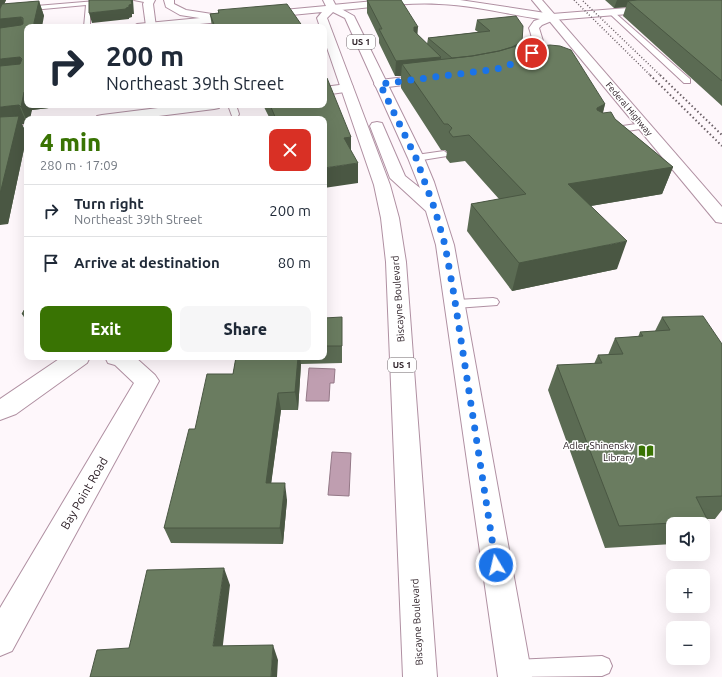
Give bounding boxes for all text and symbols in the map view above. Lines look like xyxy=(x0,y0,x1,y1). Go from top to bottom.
road number: US 1 xyxy=(347,35,375,49)
pin xyxy=(515,36,549,70)
icon: right xyxy=(40,40,92,92)
text: 200 m xyxy=(106,40,184,71)
icon: arrive xyxy=(521,42,543,64)
text: Northeast 39th Street xyxy=(106,73,284,93)
street label: Federal Highway xyxy=(604,80,655,138)
text: 4 min xyxy=(40,129,101,156)
button: close xyxy=(269,129,311,171)
text: 280 m · 17:09 xyxy=(40,158,118,172)
text: Turn right xyxy=(74,195,144,212)
icon: right xyxy=(40,200,62,222)
text: 200 m xyxy=(269,202,311,219)
text: Northeast 39th Street xyxy=(74,212,202,226)
icon: arrive xyxy=(40,252,62,274)
text: Arrive at destination xyxy=(74,254,220,271)
text: 80 m xyxy=(278,254,311,271)
street label: Biscayne Boulevard xyxy=(389,255,407,343)
button: Exit xyxy=(40,306,172,352)
button: Share xyxy=(180,306,311,352)
road number: US 1 xyxy=(388,358,416,372)
place label: Adler Shinensky Library xyxy=(563,440,634,463)
library icon: Adler Shinensky Library xyxy=(637,442,655,460)
street label: Bay Point Road xyxy=(58,455,110,531)
map controls xyxy=(666,517,710,665)
button: sound xyxy=(666,517,710,561)
position arrow xyxy=(475,544,517,586)
button: + xyxy=(666,569,710,613)
street label: Biscayne Boulevard xyxy=(409,578,425,666)
button: − xyxy=(666,621,710,665)

